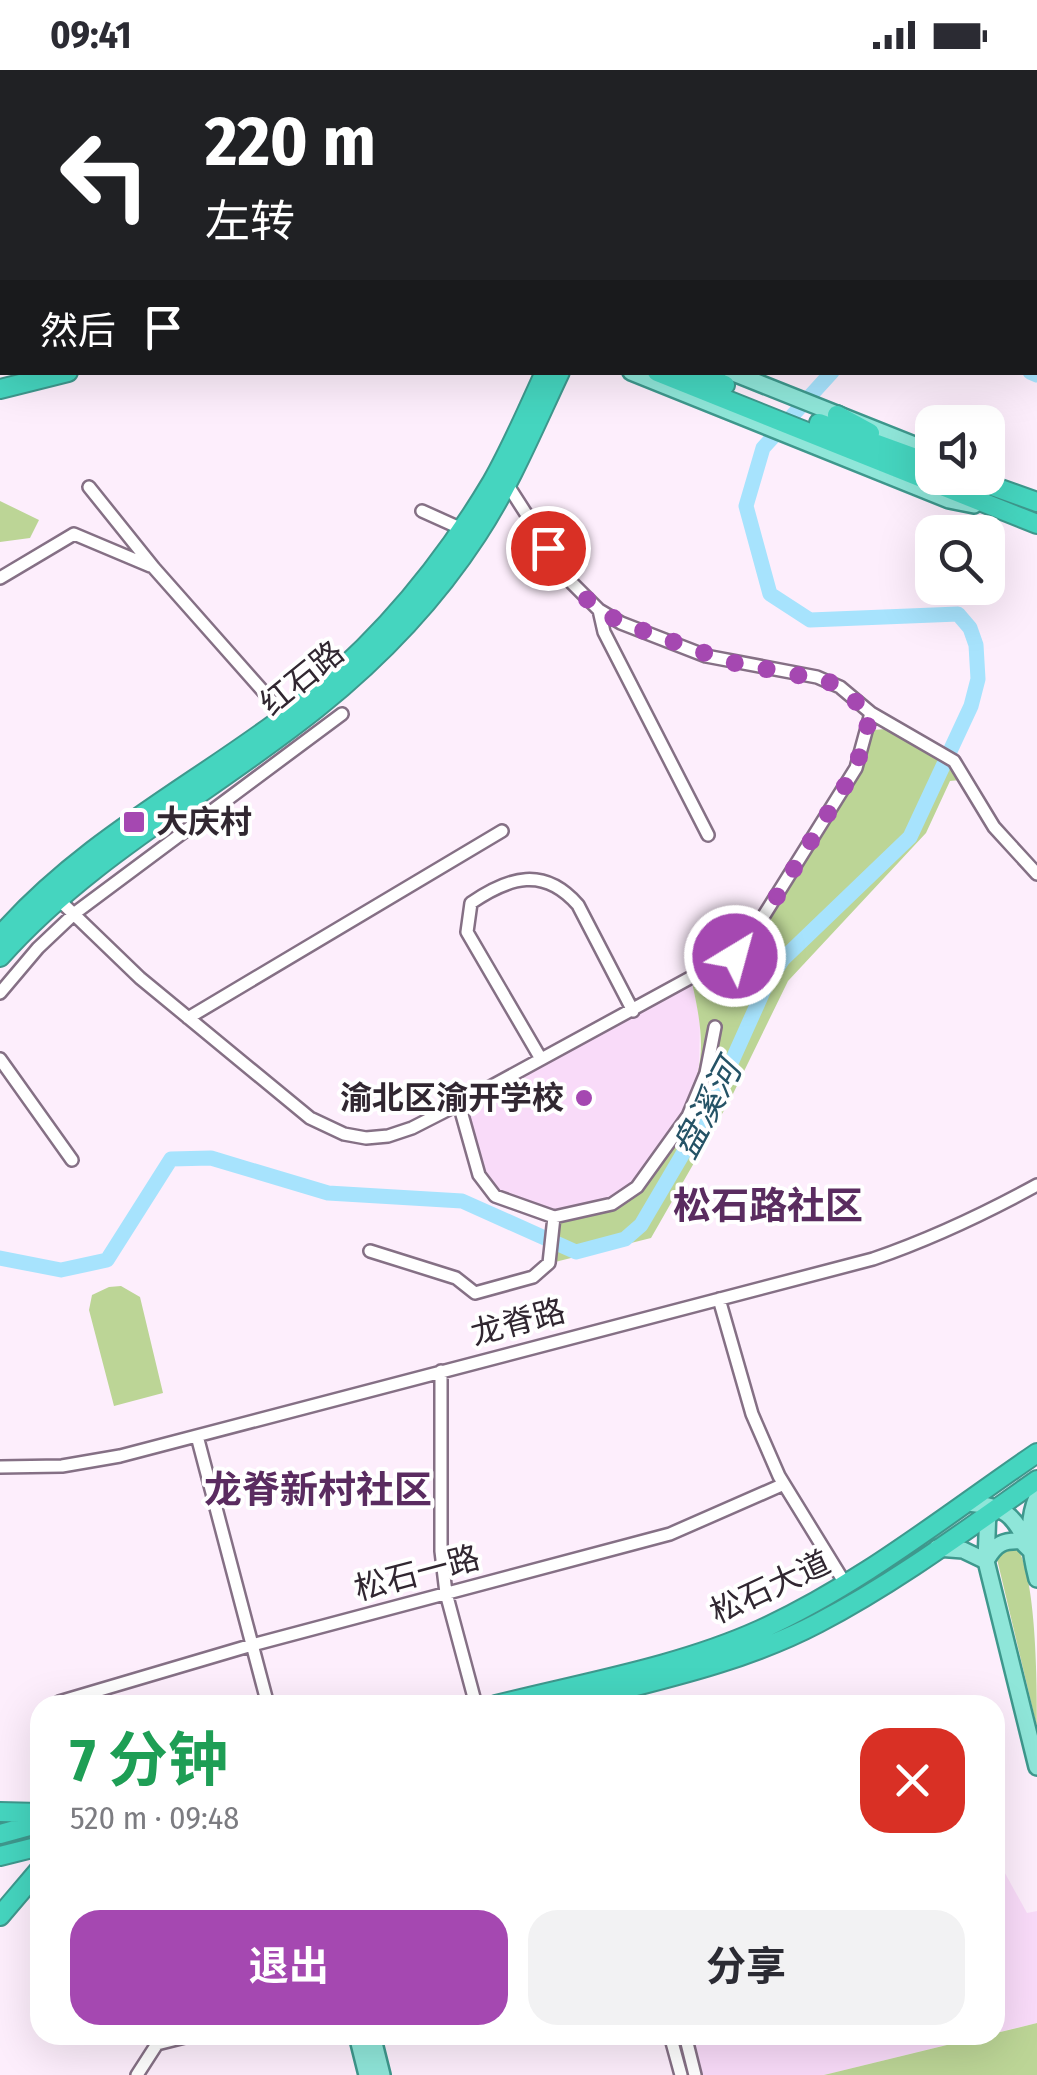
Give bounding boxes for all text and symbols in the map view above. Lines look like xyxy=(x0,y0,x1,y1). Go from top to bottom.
text: 09:41 xyxy=(50,12,132,58)
text: 220 m xyxy=(205,100,376,184)
icon: left xyxy=(40,110,170,240)
text: 左转 xyxy=(205,195,295,249)
icon: arrive xyxy=(136,300,191,355)
text: 然后 xyxy=(40,308,116,354)
map controls xyxy=(915,405,1005,605)
button: sound xyxy=(915,405,1005,495)
pin xyxy=(506,506,591,591)
button: search xyxy=(915,515,1005,605)
icon: arrive xyxy=(521,521,576,576)
street label: 红石路 xyxy=(253,633,351,723)
place label: 大庆村 xyxy=(156,803,252,841)
marker: 大庆村 xyxy=(121,809,147,835)
position arrow xyxy=(683,904,787,1008)
water label: 盘溪河 xyxy=(664,1047,753,1165)
place label: 渝北区渝开学校 xyxy=(340,1079,564,1117)
marker: 渝北区渝开学校 xyxy=(573,1087,595,1109)
district label: 松石路社区 xyxy=(673,1183,863,1229)
street label: 龙脊路 xyxy=(467,1291,569,1353)
district label: 龙脊新村社区 xyxy=(204,1467,432,1513)
street label: 松石一路 xyxy=(350,1538,484,1608)
street label: 松石大道 xyxy=(704,1543,836,1631)
text: 7 分钟 xyxy=(70,1725,228,1797)
button: close xyxy=(860,1728,965,1833)
text: 520 m · 09:48 xyxy=(70,1799,239,1837)
button: 退出 xyxy=(70,1910,508,2025)
button: 分享 xyxy=(528,1910,965,2025)

